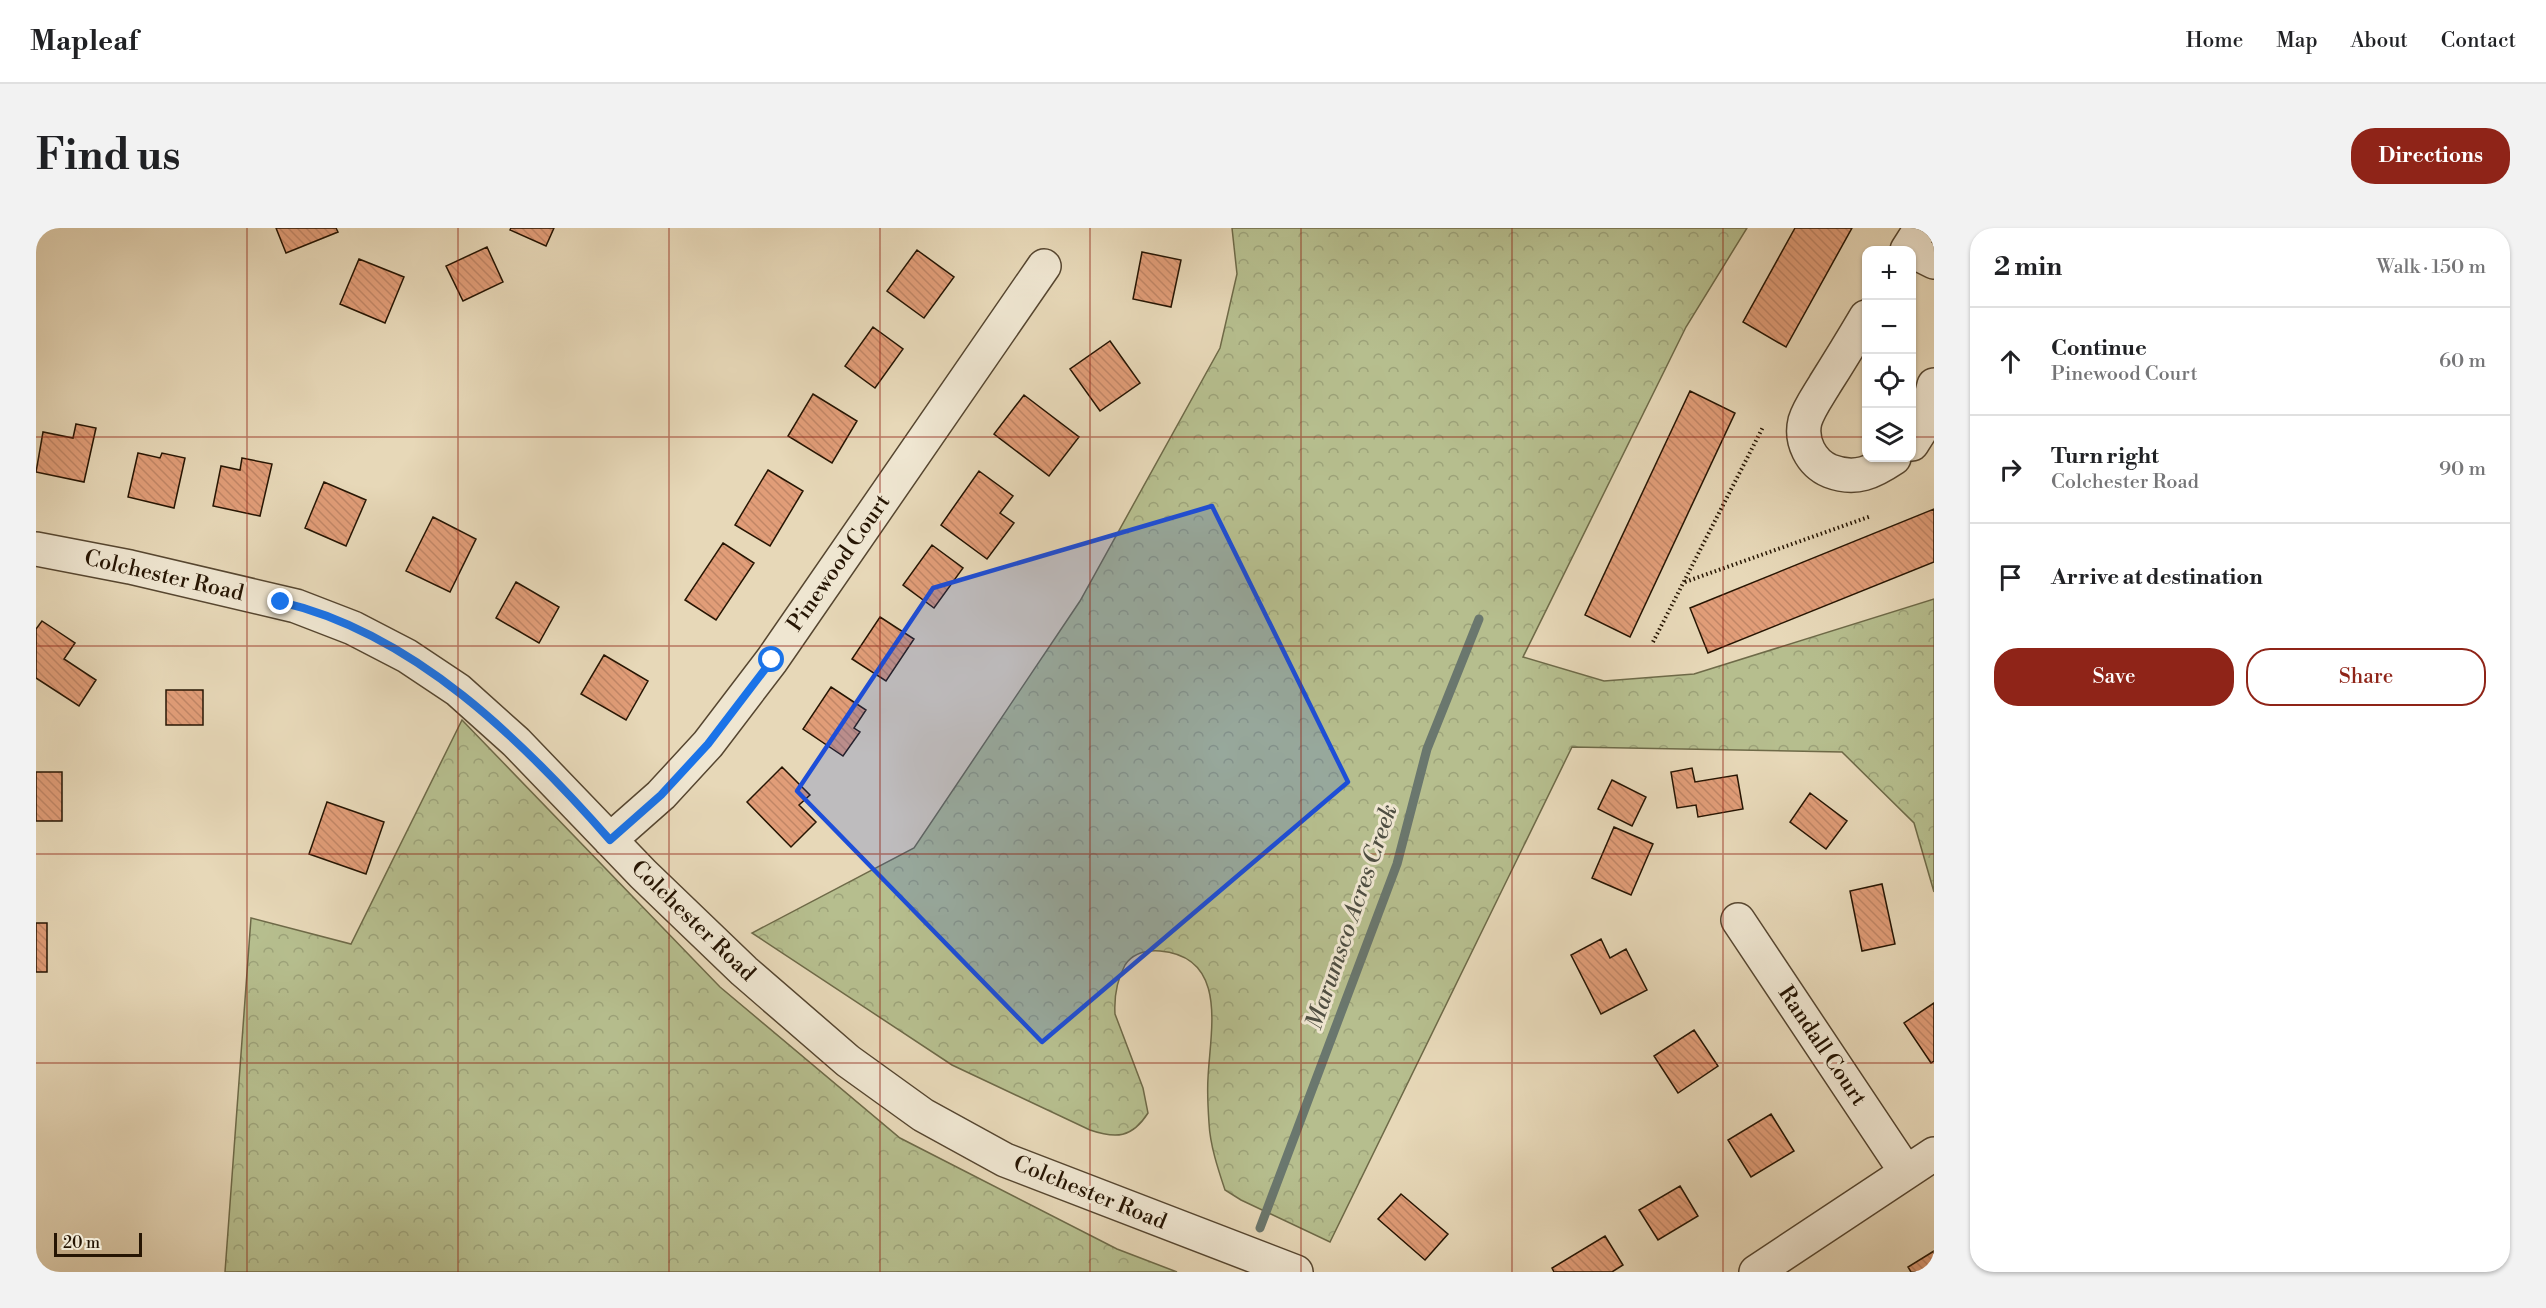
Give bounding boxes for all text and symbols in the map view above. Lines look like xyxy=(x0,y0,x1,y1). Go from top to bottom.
text: Mapleaf xyxy=(30,24,138,59)
text: Home xyxy=(2186,28,2243,54)
text: Map xyxy=(2276,28,2318,54)
text: About xyxy=(2351,28,2408,54)
text: Contact xyxy=(2441,28,2516,54)
button: Directions xyxy=(2351,128,2510,184)
text: Find us xyxy=(36,130,180,183)
map controls xyxy=(1862,246,1916,462)
button: + xyxy=(1862,246,1916,300)
text: 2 min xyxy=(1994,251,2062,283)
text: Walk · 150 m xyxy=(2377,255,2486,280)
button: − xyxy=(1862,300,1916,354)
text: Continue xyxy=(2051,335,2147,362)
icon: ahead xyxy=(1994,345,2027,378)
text: 60 m xyxy=(2439,349,2486,374)
button: locate xyxy=(1862,354,1916,408)
text: Pinewood Court xyxy=(2051,362,2197,387)
button: layers xyxy=(1862,408,1916,462)
text: Turn right xyxy=(2051,443,2159,470)
icon: right xyxy=(1994,453,2027,486)
text: 90 m xyxy=(2439,457,2486,482)
text: Colchester Road xyxy=(2051,470,2199,495)
street label: Pinewood Court xyxy=(782,489,896,637)
street label: Colchester Road xyxy=(82,545,247,608)
icon: arrive xyxy=(1994,561,2027,594)
text: Arrive at destination xyxy=(2051,564,2263,591)
route end xyxy=(267,588,293,614)
route start xyxy=(758,646,784,672)
button: Save xyxy=(1994,648,2234,706)
button: Share xyxy=(2246,648,2486,706)
water label: Marumsco Acres Creek xyxy=(1299,800,1405,1034)
street label: Colchester Road xyxy=(625,855,761,988)
street label: Randall Court xyxy=(1772,981,1872,1111)
street label: Colchester Road xyxy=(1009,1150,1171,1236)
scale bar xyxy=(54,1230,142,1258)
text: 20 m xyxy=(63,1233,100,1253)

